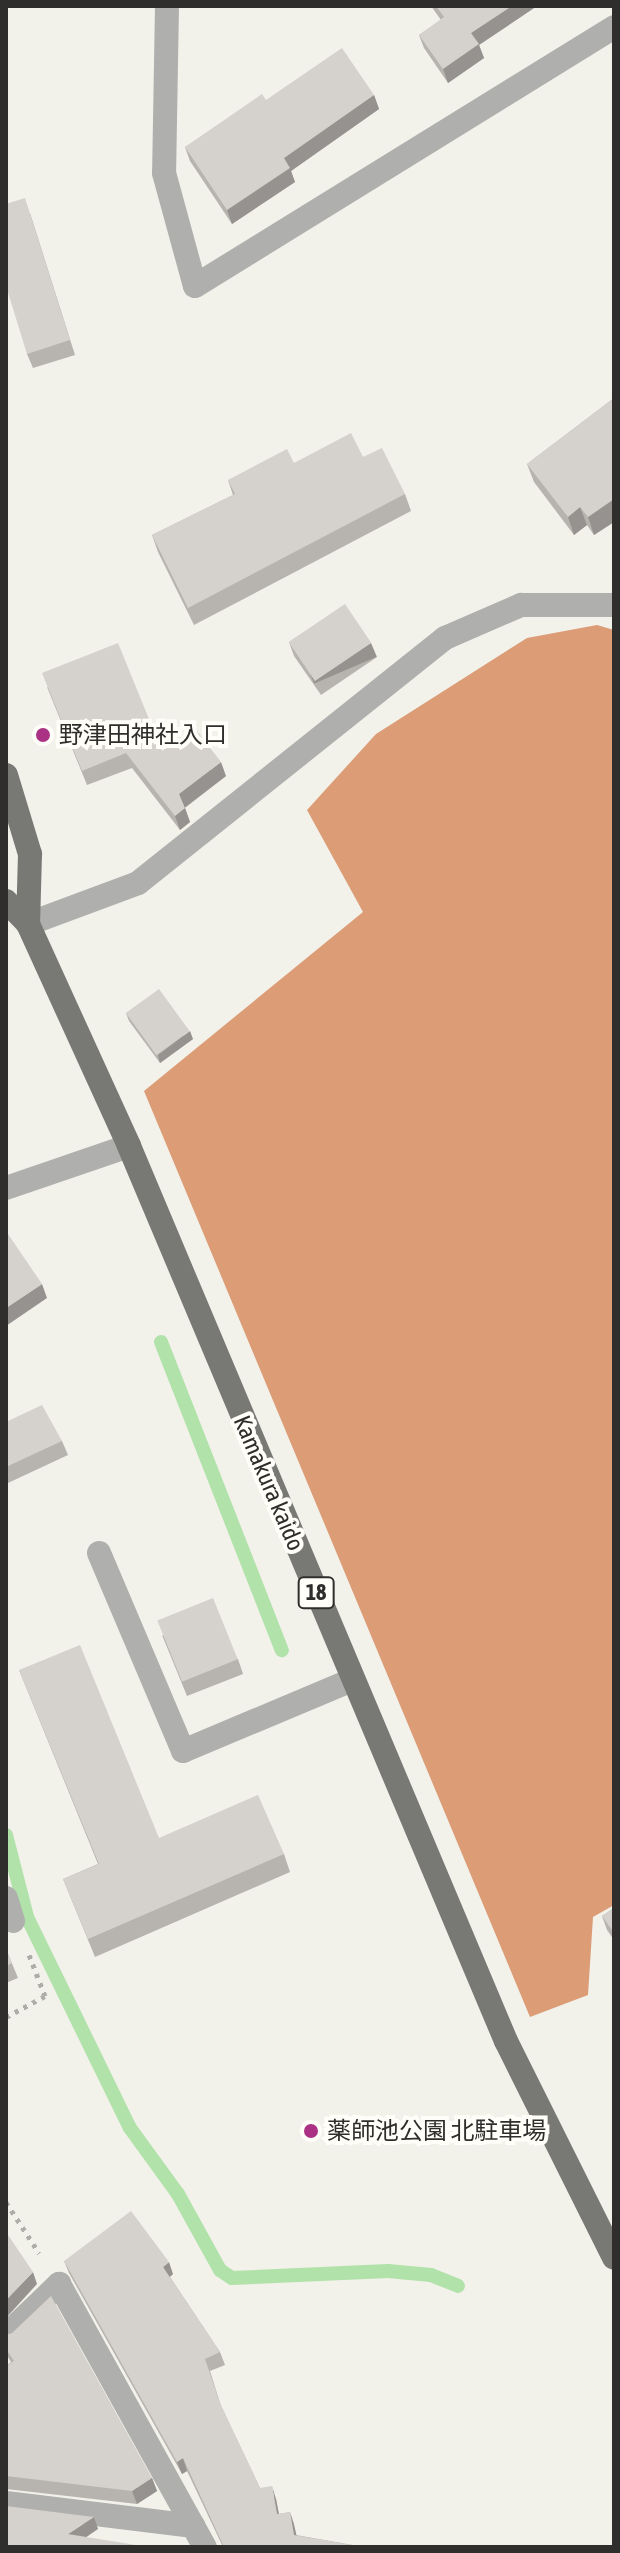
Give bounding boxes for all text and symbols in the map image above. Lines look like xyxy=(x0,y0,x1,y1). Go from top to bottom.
place label: 野津田神社入口 xyxy=(59,721,227,749)
marker: 野津田神社入口 xyxy=(34,726,52,744)
street label: Kamakura kaido xyxy=(228,1411,310,1555)
road number: 18 xyxy=(296,1575,336,1611)
place label: 薬師池公園 北駐車場 xyxy=(327,2117,546,2145)
marker: 薬師池公園 北駐車場 xyxy=(302,2122,320,2140)

